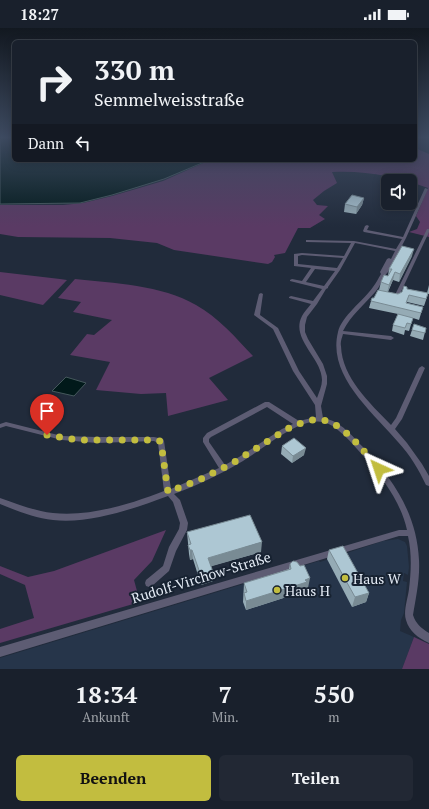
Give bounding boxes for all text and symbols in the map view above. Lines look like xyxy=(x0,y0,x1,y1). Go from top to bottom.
text: 18:27 xyxy=(20,4,59,24)
text: 330 m xyxy=(94,51,175,88)
icon: right xyxy=(28,56,80,108)
text: Semmelweisstraße xyxy=(94,87,244,111)
icon: left xyxy=(72,132,94,154)
text: Dann xyxy=(28,133,64,153)
map controls xyxy=(381,174,417,210)
button: sound xyxy=(381,174,417,210)
pin xyxy=(30,394,64,435)
icon: arrive xyxy=(36,400,58,422)
position arrow xyxy=(358,448,400,490)
street label: Rudolf-Virchow-Straße xyxy=(129,547,273,607)
place label: Haus W xyxy=(353,569,402,588)
marker: Haus W xyxy=(340,573,350,583)
place label: Haus H xyxy=(285,581,330,600)
marker: Haus H xyxy=(272,585,282,595)
text: 18:34 xyxy=(75,678,137,710)
text: 7 xyxy=(219,678,232,710)
text: 550 xyxy=(313,678,354,710)
text: Ankunft xyxy=(82,708,130,726)
text: Min. xyxy=(212,708,239,726)
text: m xyxy=(328,708,339,726)
button: Beenden xyxy=(16,755,211,801)
button: Teilen xyxy=(219,755,413,801)

